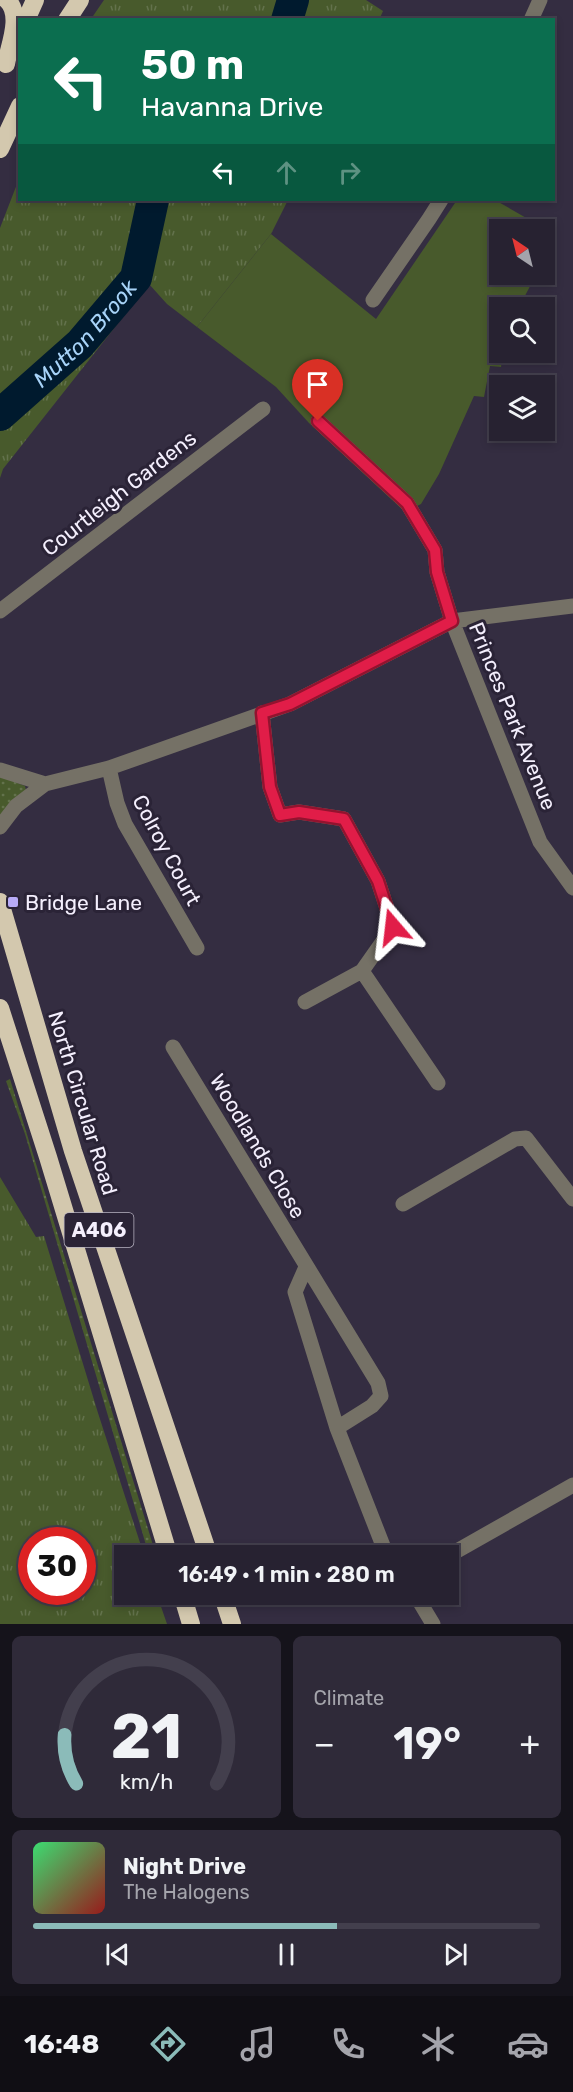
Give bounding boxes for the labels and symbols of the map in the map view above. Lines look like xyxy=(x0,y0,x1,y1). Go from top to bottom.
north arrow xyxy=(489,219,555,285)
water label: Mutton Brook xyxy=(27,273,143,393)
pin xyxy=(292,359,343,421)
street label: Courtleigh Gardens xyxy=(37,425,201,561)
street label: Princes Park Avenue xyxy=(464,619,562,813)
street label: Colroy Court xyxy=(127,790,207,910)
place label: Bridge Lane xyxy=(25,890,142,915)
marker: Bridge Lane xyxy=(6,895,20,909)
position arrow xyxy=(361,895,425,959)
street label: North Circular Road xyxy=(43,1008,123,1198)
street label: Woodlands Close xyxy=(205,1069,311,1223)
road number: A406 xyxy=(64,1213,134,1247)
speed limit sign: 30 xyxy=(18,1527,96,1605)

